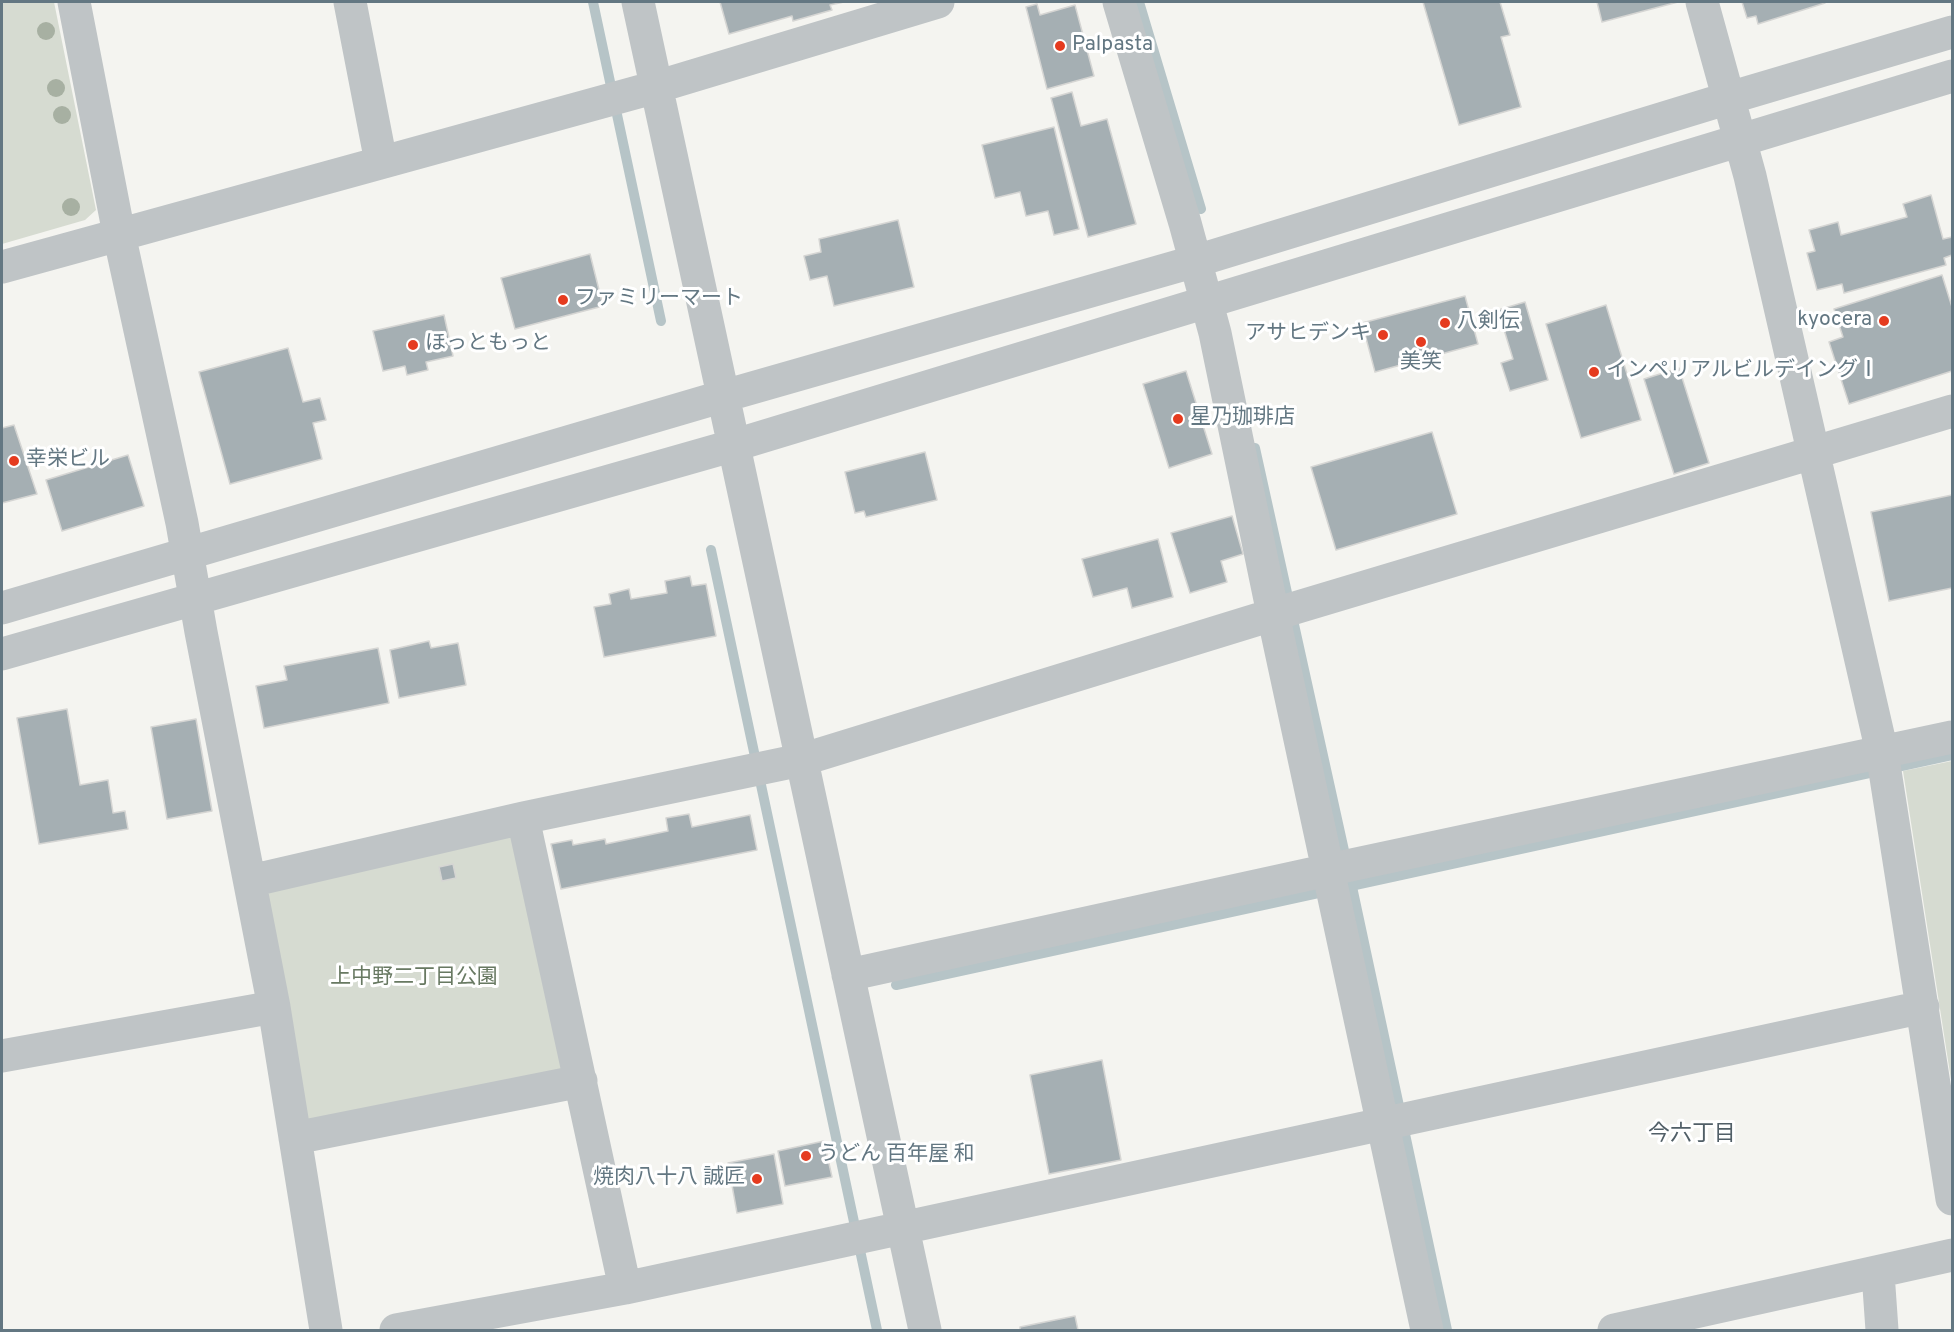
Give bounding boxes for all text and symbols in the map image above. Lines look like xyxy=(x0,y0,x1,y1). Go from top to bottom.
place label: Palpasta xyxy=(1072,33,1153,59)
marker: Palpasta xyxy=(1053,39,1067,53)
place label: ファミリーマート xyxy=(575,287,743,313)
marker: ファミリーマート xyxy=(556,293,570,307)
place label: kyocera xyxy=(1797,308,1872,334)
place label: 八剣伝 xyxy=(1457,310,1520,336)
marker: kyocera xyxy=(1877,314,1891,328)
marker: 八剣伝 xyxy=(1438,316,1452,330)
place label: アサヒデンキ xyxy=(1245,322,1371,348)
marker: アサヒデンキ xyxy=(1376,328,1390,342)
place label: ほっともっと xyxy=(425,332,551,358)
marker: 美笑 xyxy=(1414,335,1428,349)
marker: ほっともっと xyxy=(406,338,420,352)
place label: 美笑 xyxy=(1400,351,1442,377)
place label: インペリアルビルデイングⅠ xyxy=(1606,359,1879,385)
marker: インペリアルビルデイングⅠ xyxy=(1587,365,1601,379)
place label: 星乃珈琲店 xyxy=(1190,406,1295,432)
marker: 星乃珈琲店 xyxy=(1171,412,1185,426)
place label: 幸栄ビル xyxy=(26,448,110,474)
marker: 幸栄ビル xyxy=(7,454,21,468)
park label: 上中野二丁目公園 xyxy=(330,966,498,992)
district label: 今六丁目 xyxy=(1648,1123,1736,1149)
place label: うどん 百年屋 和 xyxy=(818,1143,975,1169)
marker: うどん 百年屋 和 xyxy=(799,1149,813,1163)
place label: 焼肉八十八 誠匠 xyxy=(593,1166,745,1192)
marker: 焼肉八十八 誠匠 xyxy=(750,1172,764,1186)

